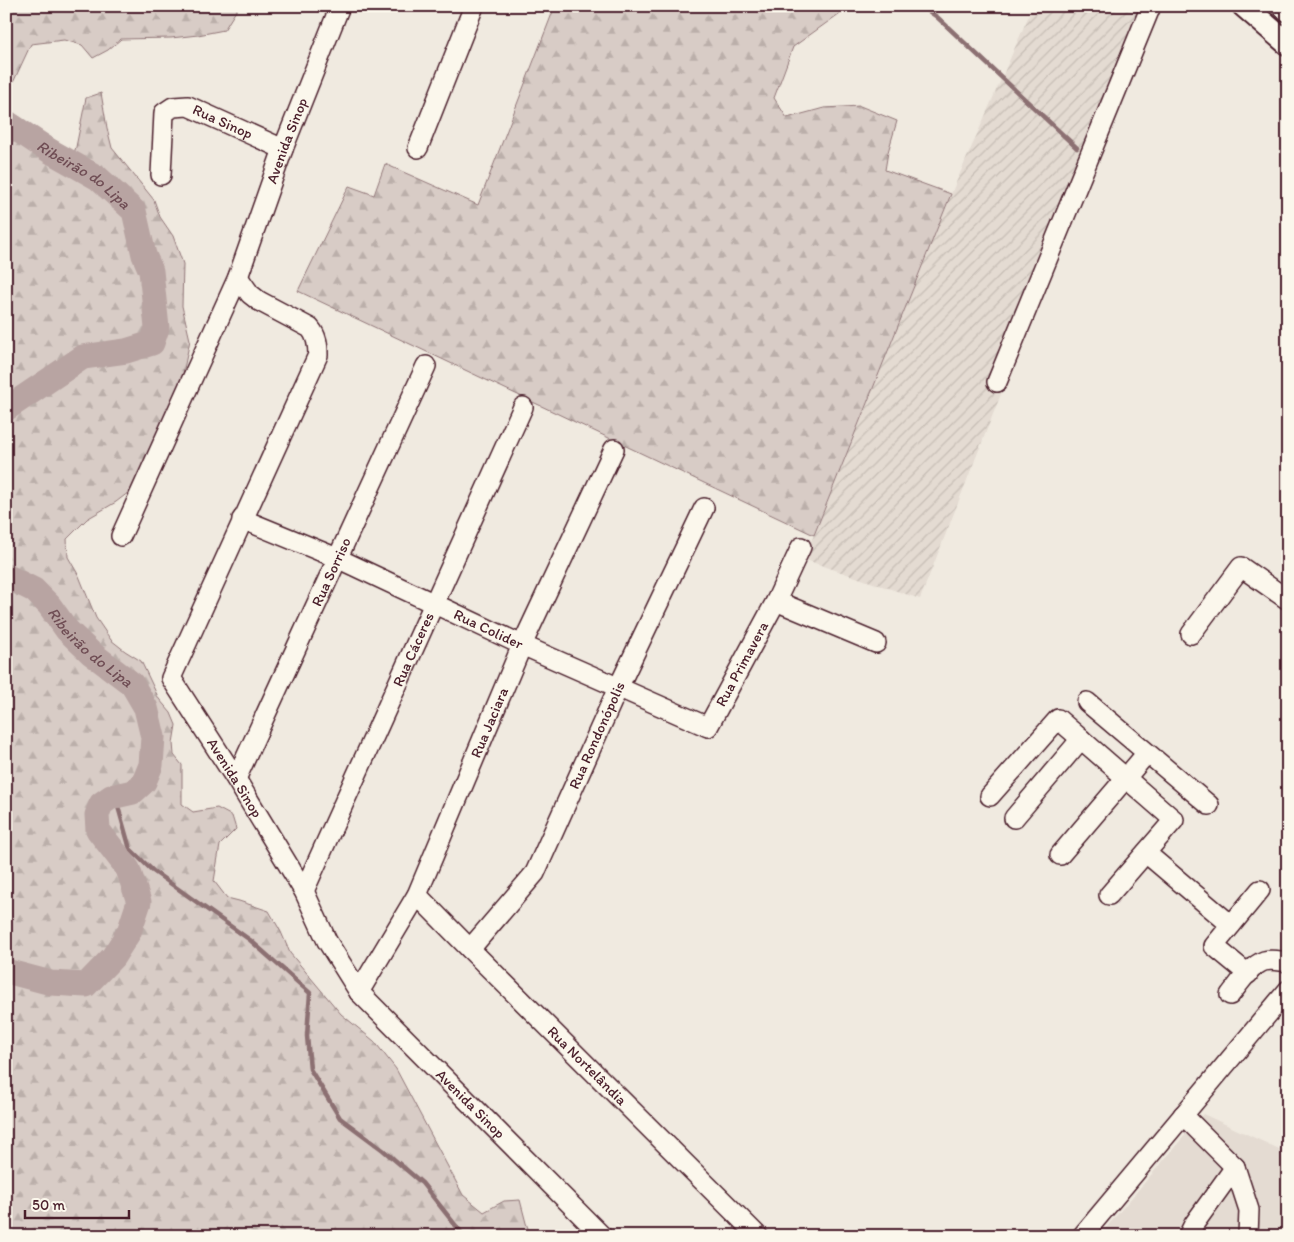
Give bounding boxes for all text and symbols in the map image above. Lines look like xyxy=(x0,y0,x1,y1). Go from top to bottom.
street label: Avenida Sinop xyxy=(263,95,311,186)
street label: Rua Sinop xyxy=(190,100,256,143)
water label: Ribeirão do Lipa xyxy=(34,136,135,213)
street label: Rua Sorriso xyxy=(308,534,355,609)
water label: Ribeirão do Lipa xyxy=(44,603,137,691)
street label: Rua Colider xyxy=(451,605,526,653)
street label: Rua Cáceres xyxy=(389,609,438,689)
street label: Rua Primavera xyxy=(712,618,772,710)
street label: Rua Rondonópolis xyxy=(565,678,629,792)
street label: Rua Jaciara xyxy=(467,685,512,760)
street label: Avenida Sinop xyxy=(203,735,266,821)
street label: Rua Nortelândia xyxy=(544,1022,631,1109)
street label: Avenida Sinop xyxy=(432,1066,509,1142)
scale bar xyxy=(25,1187,129,1219)
text: 50 m xyxy=(32,1196,65,1214)

